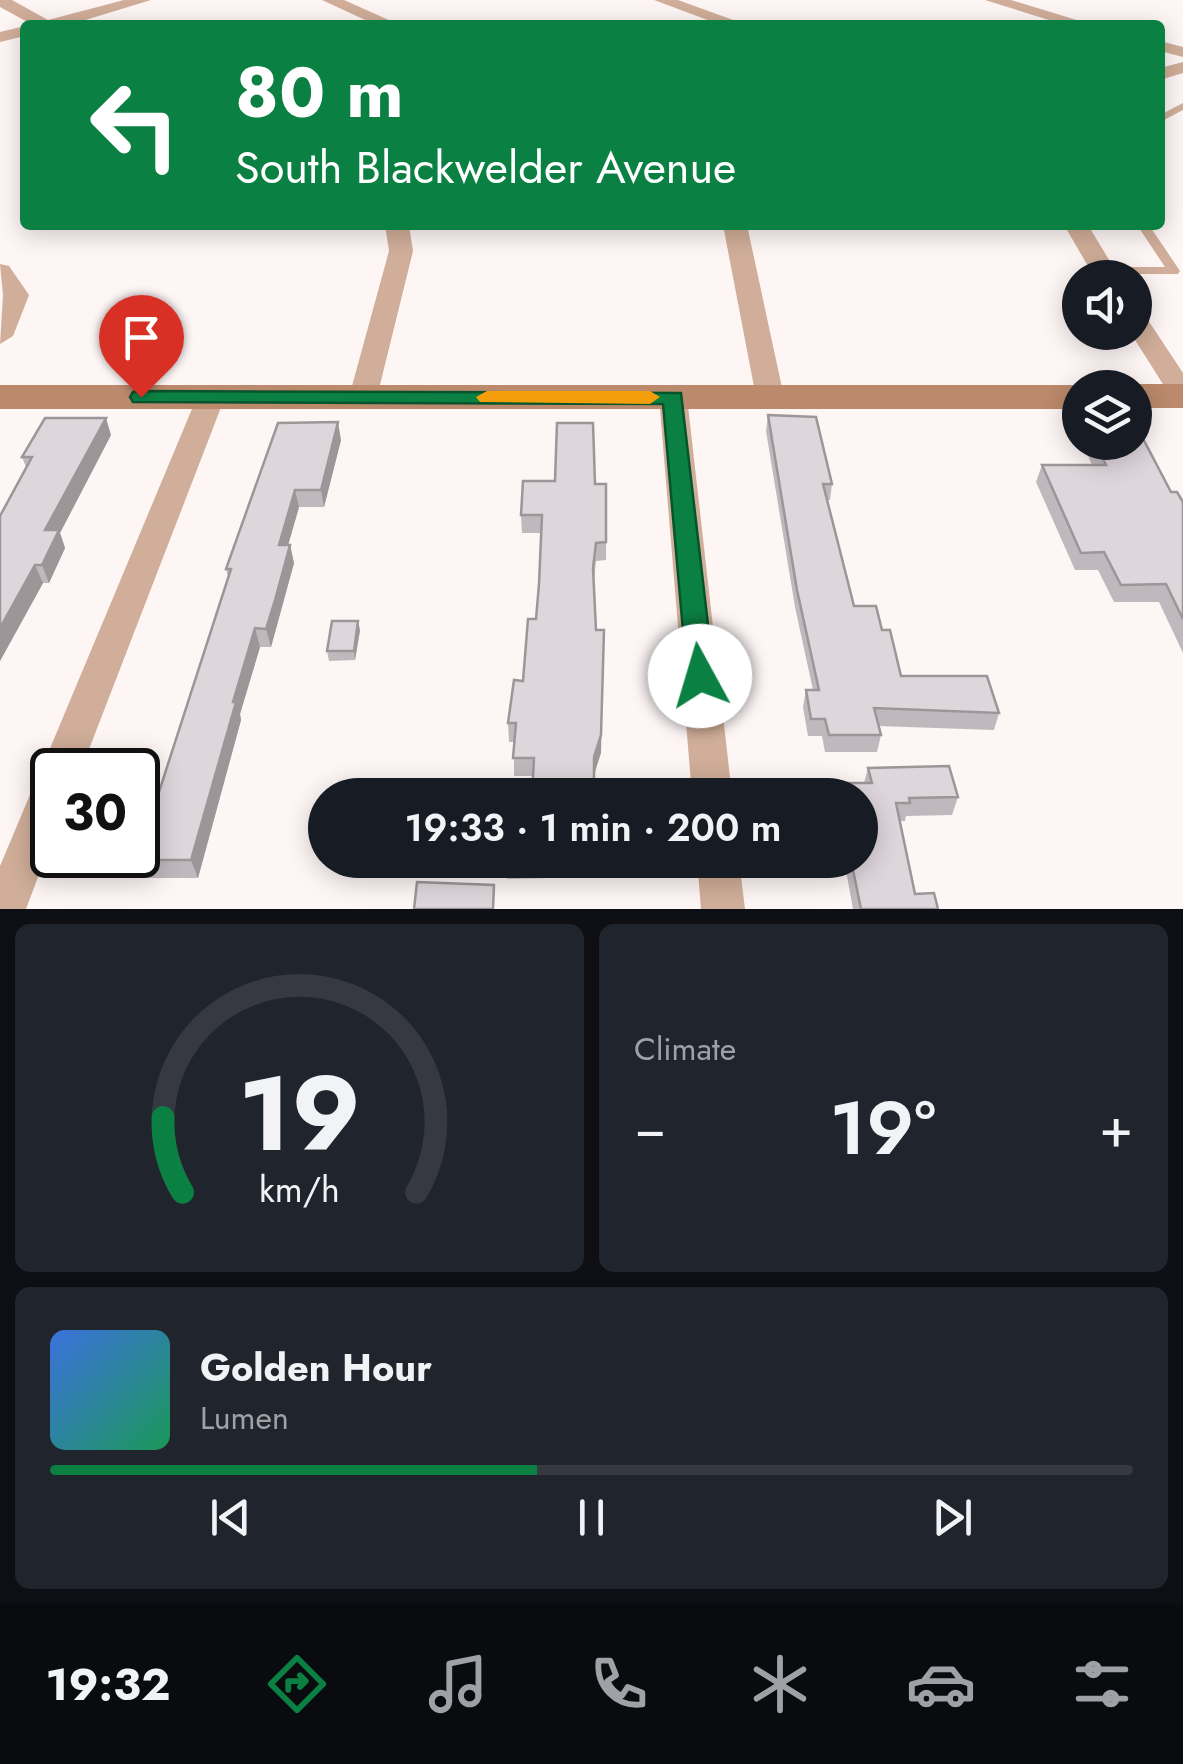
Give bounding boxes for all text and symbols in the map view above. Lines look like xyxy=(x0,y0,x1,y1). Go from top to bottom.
text: 80 m xyxy=(235,42,404,143)
icon: left xyxy=(70,60,200,190)
text: South Blackwelder Avenue xyxy=(235,135,736,200)
map controls xyxy=(1062,260,1152,460)
button: sound xyxy=(1062,260,1152,350)
pin xyxy=(99,295,184,398)
icon: arrive xyxy=(114,310,169,365)
button: layers xyxy=(1062,370,1152,460)
position arrow xyxy=(648,624,752,728)
speed limit sign: 30 xyxy=(30,748,160,878)
text: 19:33 · 1 min · 200 m xyxy=(404,800,782,855)
text: Climate xyxy=(634,1026,736,1072)
text: 19 xyxy=(238,1039,361,1189)
text: 19° xyxy=(829,1074,936,1182)
text: − xyxy=(634,1088,666,1168)
text: + xyxy=(1099,1088,1133,1168)
text: km/h xyxy=(259,1164,340,1215)
text: Golden Hour xyxy=(200,1340,432,1395)
text: Lumen xyxy=(200,1395,289,1441)
icon: previous xyxy=(203,1490,258,1545)
icon: pause xyxy=(564,1490,619,1545)
icon: next xyxy=(925,1490,980,1545)
icon: directions xyxy=(262,1649,332,1719)
icon: music xyxy=(423,1649,493,1719)
icon: phone xyxy=(584,1649,654,1719)
icon: climate xyxy=(745,1649,815,1719)
icon: car xyxy=(906,1649,976,1719)
icon: filters xyxy=(1067,1649,1137,1719)
text: 19:32 xyxy=(46,1652,171,1717)

